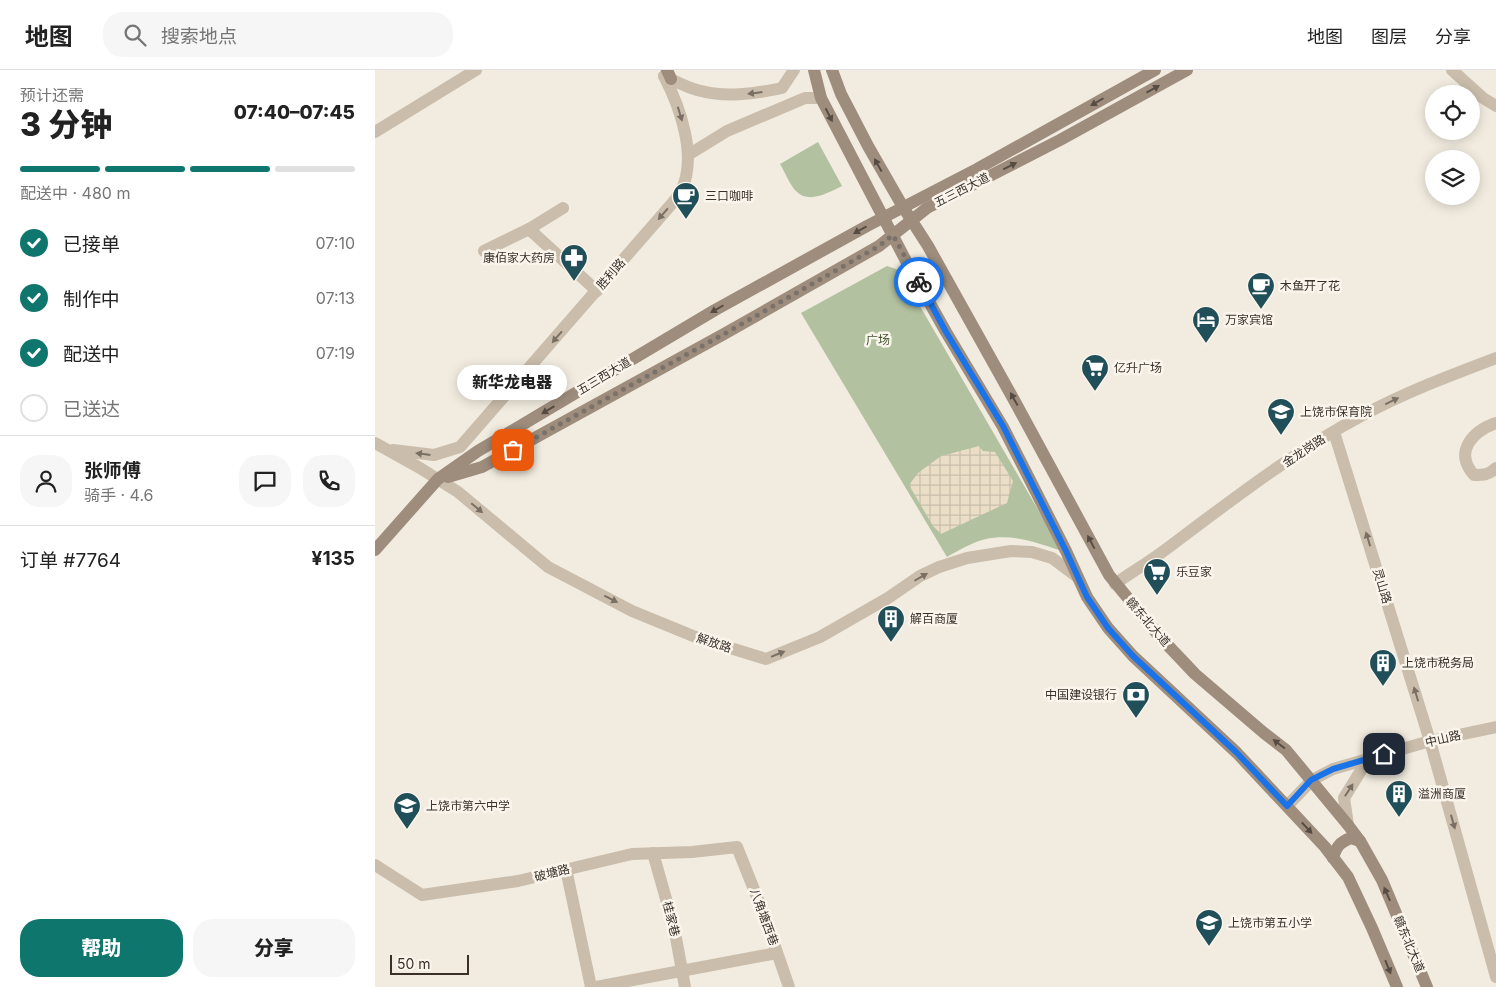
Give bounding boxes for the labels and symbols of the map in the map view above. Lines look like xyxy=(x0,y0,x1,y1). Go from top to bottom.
one-way arrow xyxy=(1145,85,1160,93)
one-way arrow xyxy=(747,89,763,97)
one-way arrow xyxy=(1091,98,1104,107)
one-way arrow xyxy=(677,107,684,122)
one-way arrow xyxy=(825,107,833,122)
one-way arrow xyxy=(874,158,883,172)
one-way arrow xyxy=(1002,162,1017,170)
street label: 五三西大道 xyxy=(932,169,992,210)
cafe icon: 三口咖啡 xyxy=(671,181,701,220)
place label: 三口咖啡 xyxy=(705,188,753,203)
one-way arrow xyxy=(658,208,669,220)
one-way arrow xyxy=(853,226,866,235)
pharmacy icon: 康佰家大药房 xyxy=(559,243,589,282)
place label: 康佰家大药房 xyxy=(483,250,555,265)
street label: 胜利路 xyxy=(593,255,628,292)
courier xyxy=(894,257,944,307)
cafe icon: 木鱼开了花 xyxy=(1246,271,1276,310)
place label: 木鱼开了花 xyxy=(1280,278,1340,293)
one-way arrow xyxy=(710,305,725,313)
hotel icon: 万家宾馆 xyxy=(1191,305,1221,344)
place label: 万家宾馆 xyxy=(1225,312,1273,327)
one-way arrow xyxy=(551,330,562,343)
park label: 广场 xyxy=(866,332,890,347)
supermarket icon: 亿升广场 xyxy=(1080,353,1110,392)
street label: 五三西大道 xyxy=(574,354,633,397)
place label: 亿升广场 xyxy=(1114,360,1162,375)
callout: 新华龙电器 xyxy=(458,365,568,400)
one-way arrow xyxy=(1009,392,1018,405)
school or university icon: 上饶市保育院 xyxy=(1266,397,1296,436)
one-way arrow xyxy=(1385,397,1399,405)
place label: 上饶市保育院 xyxy=(1300,404,1372,419)
one-way arrow xyxy=(541,405,554,414)
pin xyxy=(492,429,534,471)
street label: 金龙岗路 xyxy=(1280,431,1328,470)
one-way arrow xyxy=(415,450,431,458)
one-way arrow xyxy=(471,502,483,514)
one-way arrow xyxy=(1363,532,1371,547)
one-way arrow xyxy=(1087,534,1095,549)
supermarket icon: 乐豆家 xyxy=(1142,557,1172,596)
place label: 乐豆家 xyxy=(1176,564,1212,579)
street label: 灵山路 xyxy=(1370,566,1395,605)
one-way arrow xyxy=(914,572,927,581)
street label: 赣东北大道 xyxy=(1123,594,1174,649)
one-way arrow xyxy=(603,595,618,603)
building icon: 解百商厦 xyxy=(876,604,906,643)
place label: 解百商厦 xyxy=(910,611,958,626)
street label: 解放路 xyxy=(695,630,734,655)
building icon: 上饶市税务局 xyxy=(1368,648,1398,687)
one-way arrow xyxy=(771,650,786,658)
place label: 上饶市税务局 xyxy=(1402,655,1474,670)
bank icon: 中国建设银行 xyxy=(1121,680,1151,719)
place label: 中国建设银行 xyxy=(1045,687,1117,702)
one-way arrow xyxy=(1412,687,1419,702)
street label: 中山路 xyxy=(1424,727,1462,750)
pin xyxy=(1363,733,1405,775)
one-way arrow xyxy=(1273,739,1286,750)
building icon: 溢洲商厦 xyxy=(1384,779,1414,818)
one-way arrow xyxy=(1344,783,1353,797)
place label: 溢洲商厦 xyxy=(1418,786,1466,801)
school or university icon: 上饶市第六中学 xyxy=(392,791,422,830)
place label: 上饶市第六中学 xyxy=(426,798,510,813)
one-way arrow xyxy=(1449,814,1457,829)
one-way arrow xyxy=(1301,821,1313,833)
street label: 破塘路 xyxy=(533,861,571,884)
street label: 八角塘西巷 xyxy=(747,886,782,948)
one-way arrow xyxy=(1383,887,1391,901)
street label: 桂家巷 xyxy=(660,900,683,938)
school or university icon: 上饶市第五小学 xyxy=(1194,908,1224,947)
street label: 赣东北大道 xyxy=(1391,913,1428,974)
place label: 上饶市第五小学 xyxy=(1228,915,1312,930)
scale bar xyxy=(390,952,469,975)
one-way arrow xyxy=(1385,960,1393,974)

